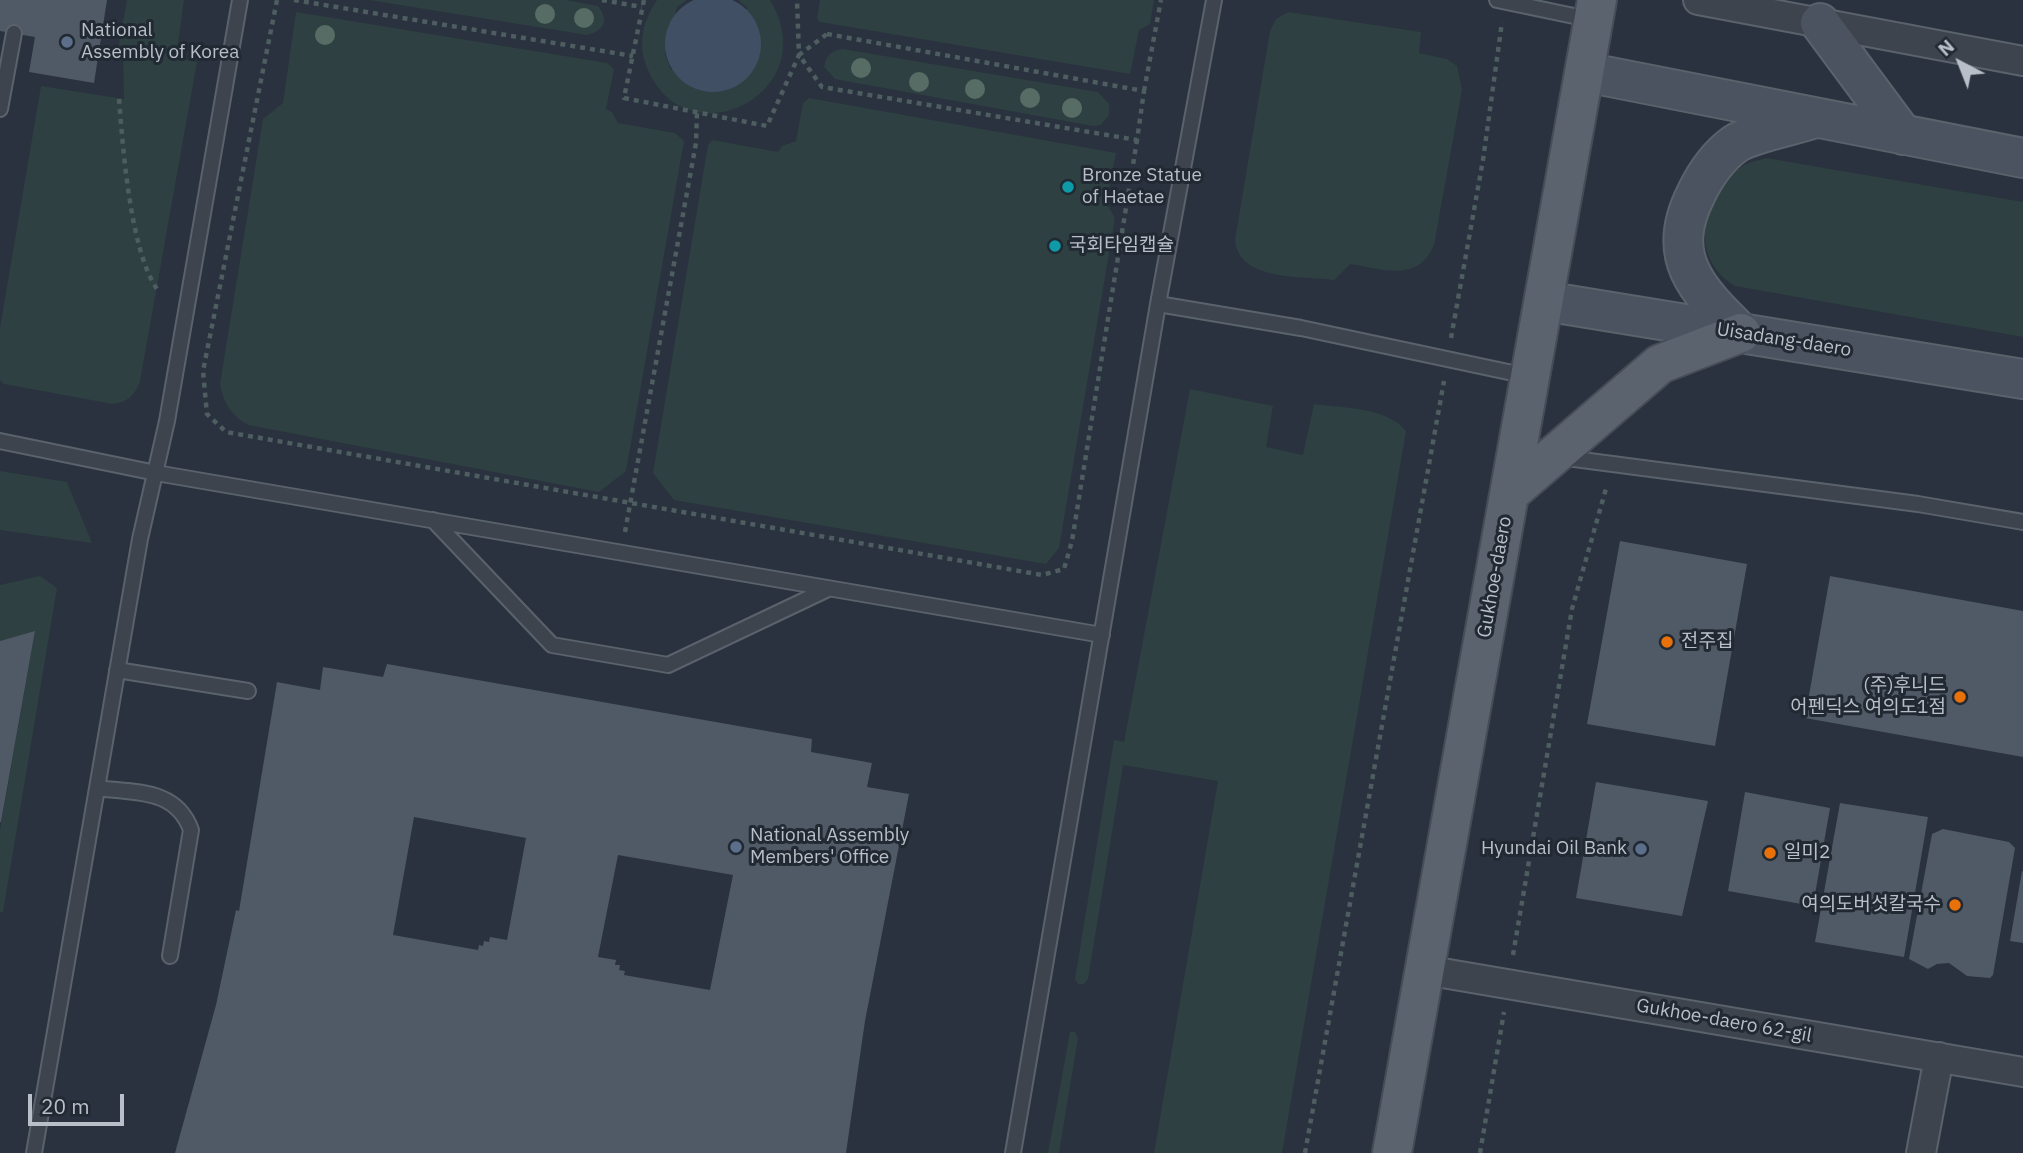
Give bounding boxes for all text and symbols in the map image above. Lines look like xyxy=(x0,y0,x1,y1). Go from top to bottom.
place label: National Assembly of Korea xyxy=(81,20,239,64)
north arrow xyxy=(1925,28,1995,98)
marker: National Assembly of Korea xyxy=(59,34,75,50)
text: N xyxy=(1933,34,1959,61)
place label: Bronze Statue of Haetae xyxy=(1082,165,1202,209)
marker: Bronze Statue of Haetae xyxy=(1060,179,1076,195)
place label: 국회타임캡슐 xyxy=(1069,235,1174,257)
marker: 국회타임캡슐 xyxy=(1047,238,1063,254)
street label: Uisadang-daero xyxy=(1715,318,1853,362)
street label: Gukhoe-daero xyxy=(1473,514,1517,640)
place label: 전주집 xyxy=(1681,631,1733,653)
marker: 전주집 xyxy=(1659,634,1675,650)
place label: (주)후니드 어펜딕스 여의도1점 xyxy=(1790,675,1946,719)
marker: (주)후니드 어펜딕스 여의도1점 xyxy=(1952,689,1968,705)
place label: National Assembly Members' Office xyxy=(750,825,909,869)
place label: Hyundai Oil Bank xyxy=(1481,838,1627,860)
marker: National Assembly Members' Office xyxy=(728,839,744,855)
marker: Hyundai Oil Bank xyxy=(1633,841,1649,857)
place label: 일미2 xyxy=(1784,842,1830,864)
marker: 일미2 xyxy=(1762,845,1778,861)
place label: 여의도버섯칼국수 xyxy=(1801,894,1941,916)
marker: 여의도버섯칼국수 xyxy=(1947,897,1963,913)
street label: Gukhoe-daero 62-gil xyxy=(1634,994,1814,1048)
scale bar xyxy=(32,1080,128,1124)
text: 20 m xyxy=(41,1092,90,1120)

